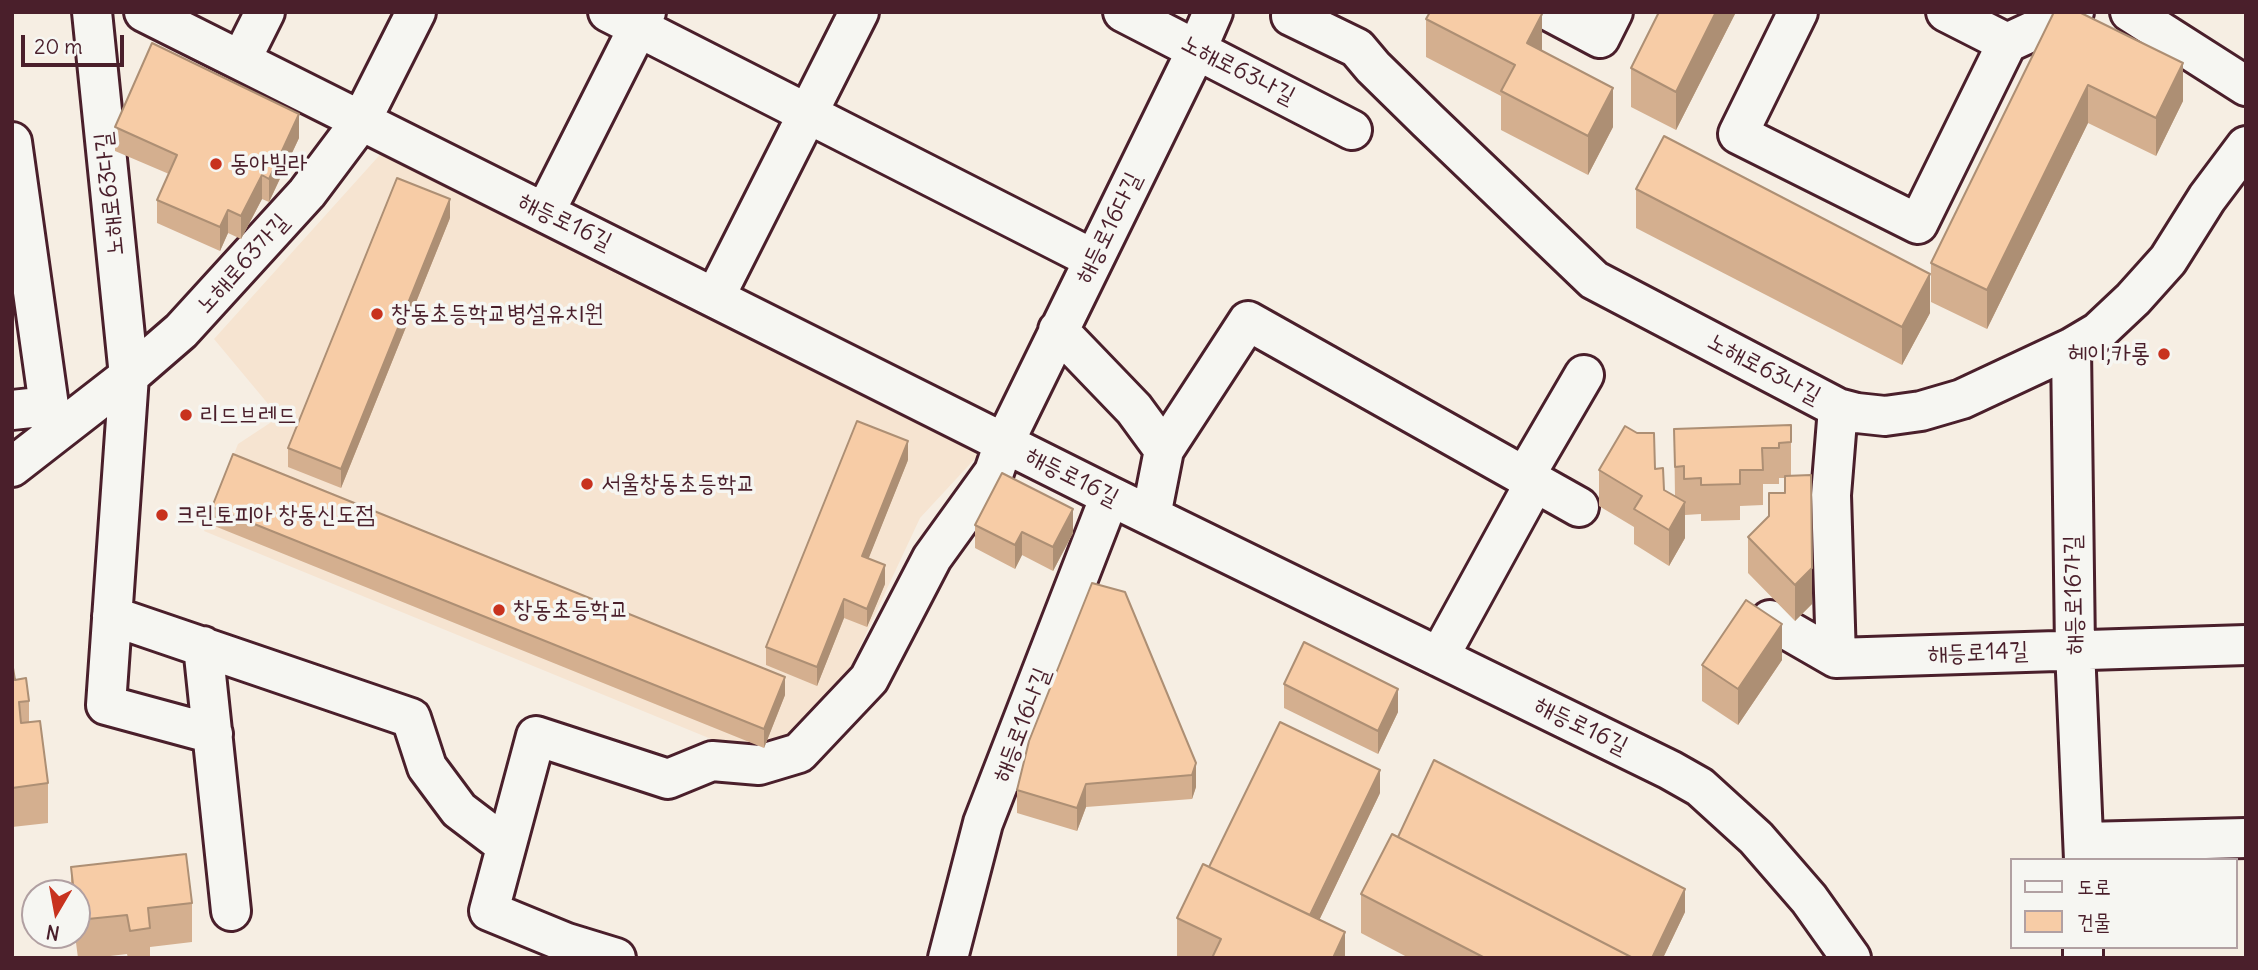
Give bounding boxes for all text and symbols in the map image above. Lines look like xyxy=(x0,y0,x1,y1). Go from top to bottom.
scale bar xyxy=(24,21,128,65)
street label: 노해로63나길 xyxy=(1176,29,1300,111)
text: 20 m xyxy=(34,33,83,60)
street label: 노해로63다길 xyxy=(89,131,131,257)
place label: 동아빌라 xyxy=(230,150,307,178)
marker: 동아빌라 xyxy=(208,156,224,172)
street label: 해등로16다길 xyxy=(1070,168,1148,288)
street label: 해등로16길 xyxy=(513,187,617,257)
street label: 노해로63가길 xyxy=(191,208,295,320)
place label: 창동초등학교병설유치원 xyxy=(391,300,603,328)
marker: 창동초등학교병설유치원 xyxy=(369,306,385,322)
street label: 노해로63나길 xyxy=(1702,327,1826,411)
place label: 헤이,카롱 xyxy=(2068,340,2150,368)
marker: 헤이,카롱 xyxy=(2156,346,2172,362)
place label: 리드브레드 xyxy=(200,401,297,429)
marker: 리드브레드 xyxy=(178,407,194,423)
street label: 해등로16길 xyxy=(1021,441,1123,513)
place label: 서울창동초등학교 xyxy=(601,470,756,498)
marker: 서울창동초등학교 xyxy=(579,476,595,492)
place label: 크린토피아 창동신도점 xyxy=(176,501,375,529)
marker: 크린토피아 창동신도점 xyxy=(154,507,170,523)
street label: 해등로16가길 xyxy=(2059,535,2089,655)
place label: 창동초등학교 xyxy=(513,596,629,624)
marker: 창동초등학교 xyxy=(491,602,507,618)
street label: 해등로14길 xyxy=(1927,637,2029,669)
street label: 해등로16나길 xyxy=(987,664,1057,786)
street label: 해등로16길 xyxy=(1529,691,1633,761)
legend xyxy=(2010,858,2237,949)
text: 도로 xyxy=(2077,873,2111,900)
north arrow xyxy=(21,879,91,949)
text: 건물 xyxy=(2077,908,2111,935)
text: N xyxy=(44,920,61,946)

